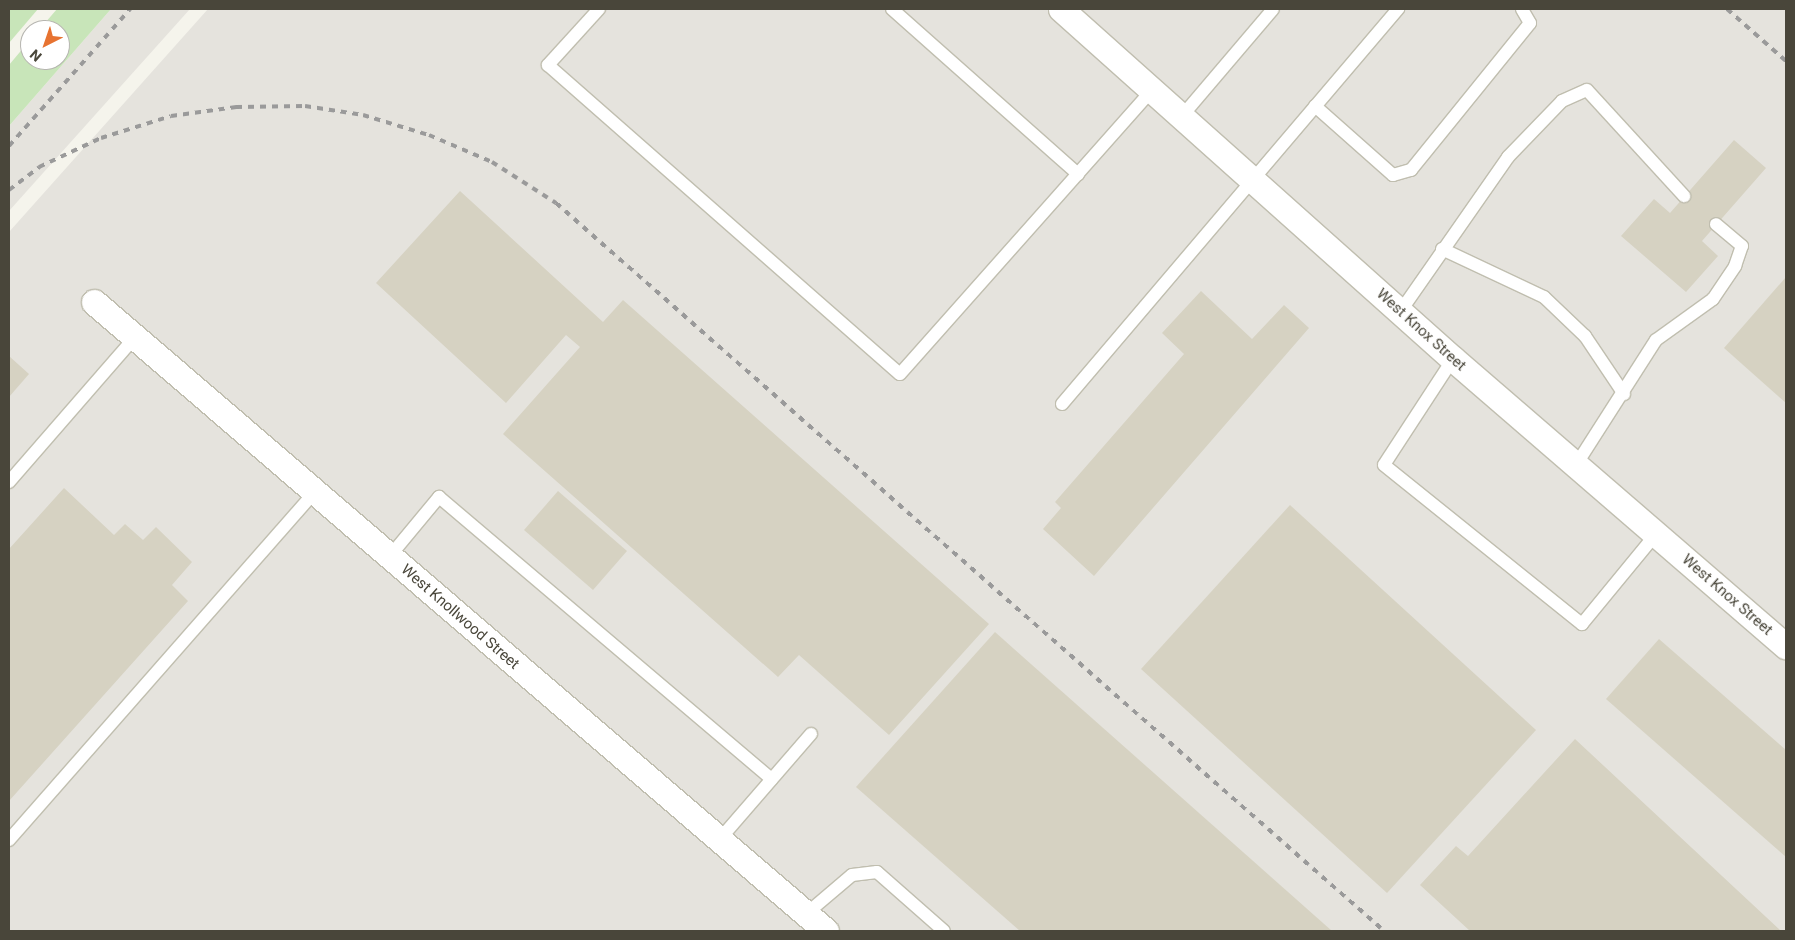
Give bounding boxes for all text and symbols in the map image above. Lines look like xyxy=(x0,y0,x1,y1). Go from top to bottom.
north arrow xyxy=(20,20,70,70)
text: N xyxy=(27,46,45,65)
street label: West Knox Street xyxy=(1373,285,1469,375)
street label: West Knox Street xyxy=(1678,551,1776,639)
street label: West Knollwood Street xyxy=(397,561,523,673)

